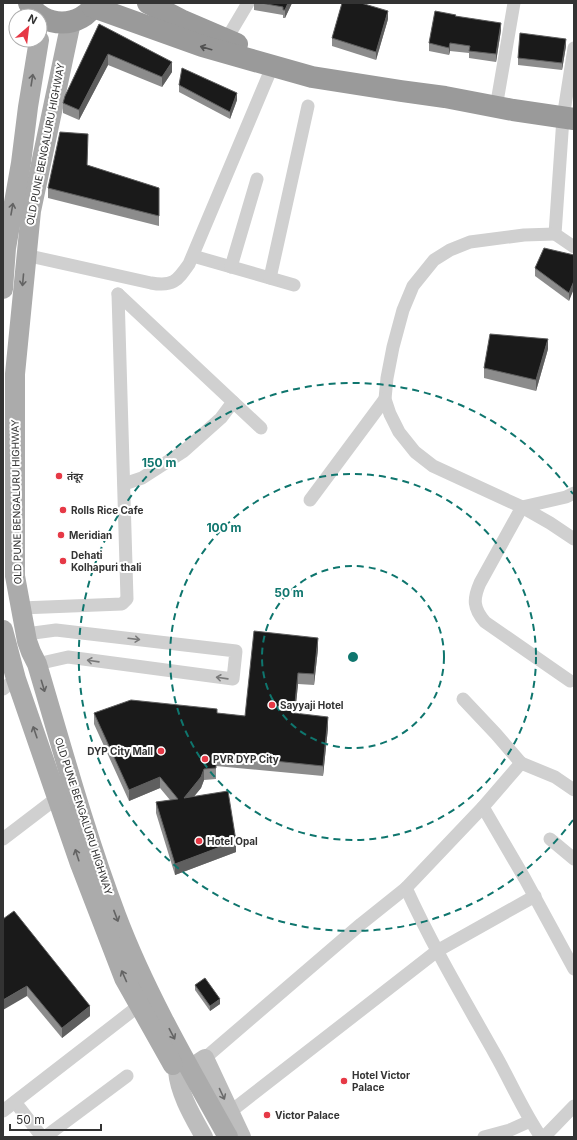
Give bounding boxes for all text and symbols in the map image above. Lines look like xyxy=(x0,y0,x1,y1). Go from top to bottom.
north arrow xyxy=(8,8,48,48)
text: N xyxy=(26,11,40,27)
one-way arrow xyxy=(200,44,213,51)
street label: OLD PUNE BENGALURU HIGHWAY xyxy=(23,62,67,226)
one-way arrow xyxy=(28,74,36,87)
one-way arrow xyxy=(9,203,17,216)
one-way arrow xyxy=(20,273,27,286)
street label: OLD PUNE BENGALURU HIGHWAY xyxy=(9,419,23,584)
text: 150 m xyxy=(142,455,176,470)
place label: तंदूर xyxy=(67,470,84,483)
marker: तंदूर xyxy=(54,471,64,481)
place label: Rolls Rice Cafe xyxy=(71,504,143,516)
marker: Rolls Rice Cafe xyxy=(58,505,68,515)
text: 100 m xyxy=(206,520,242,535)
place label: Meridian xyxy=(69,529,112,541)
marker: Meridian xyxy=(56,530,66,540)
place label: Dehati Kolhapuri thali xyxy=(71,549,142,573)
marker: Dehati Kolhapuri thali xyxy=(58,556,68,566)
text: 50 m xyxy=(274,585,304,600)
one-way arrow xyxy=(127,636,140,643)
centre of rings xyxy=(346,650,360,664)
one-way arrow xyxy=(87,657,100,664)
one-way arrow xyxy=(216,674,229,682)
one-way arrow xyxy=(40,679,47,692)
place label: Sayyaji Hotel xyxy=(280,699,344,712)
marker: Sayyaji Hotel xyxy=(267,700,277,710)
one-way arrow xyxy=(31,725,38,738)
street label: OLD PUNE BENGALURU HIGHWAY xyxy=(53,736,115,896)
place label: DYP City Mall xyxy=(87,745,153,758)
marker: DYP City Mall xyxy=(156,746,166,756)
place label: PVR DYP City xyxy=(213,753,279,766)
marker: PVR DYP City xyxy=(200,754,210,764)
place label: Hotel Opal xyxy=(207,835,258,847)
marker: Hotel Opal xyxy=(194,836,204,846)
one-way arrow xyxy=(73,848,80,861)
one-way arrow xyxy=(113,910,121,922)
one-way arrow xyxy=(120,971,127,983)
one-way arrow xyxy=(168,1028,176,1040)
place label: Hotel Victor Palace xyxy=(352,1069,410,1093)
marker: Hotel Victor Palace xyxy=(339,1076,349,1086)
one-way arrow xyxy=(219,1087,226,1099)
scale bar xyxy=(10,1106,101,1132)
place label: Victor Palace xyxy=(275,1109,340,1121)
marker: Victor Palace xyxy=(262,1110,272,1120)
text: 50 m xyxy=(16,1112,45,1127)

